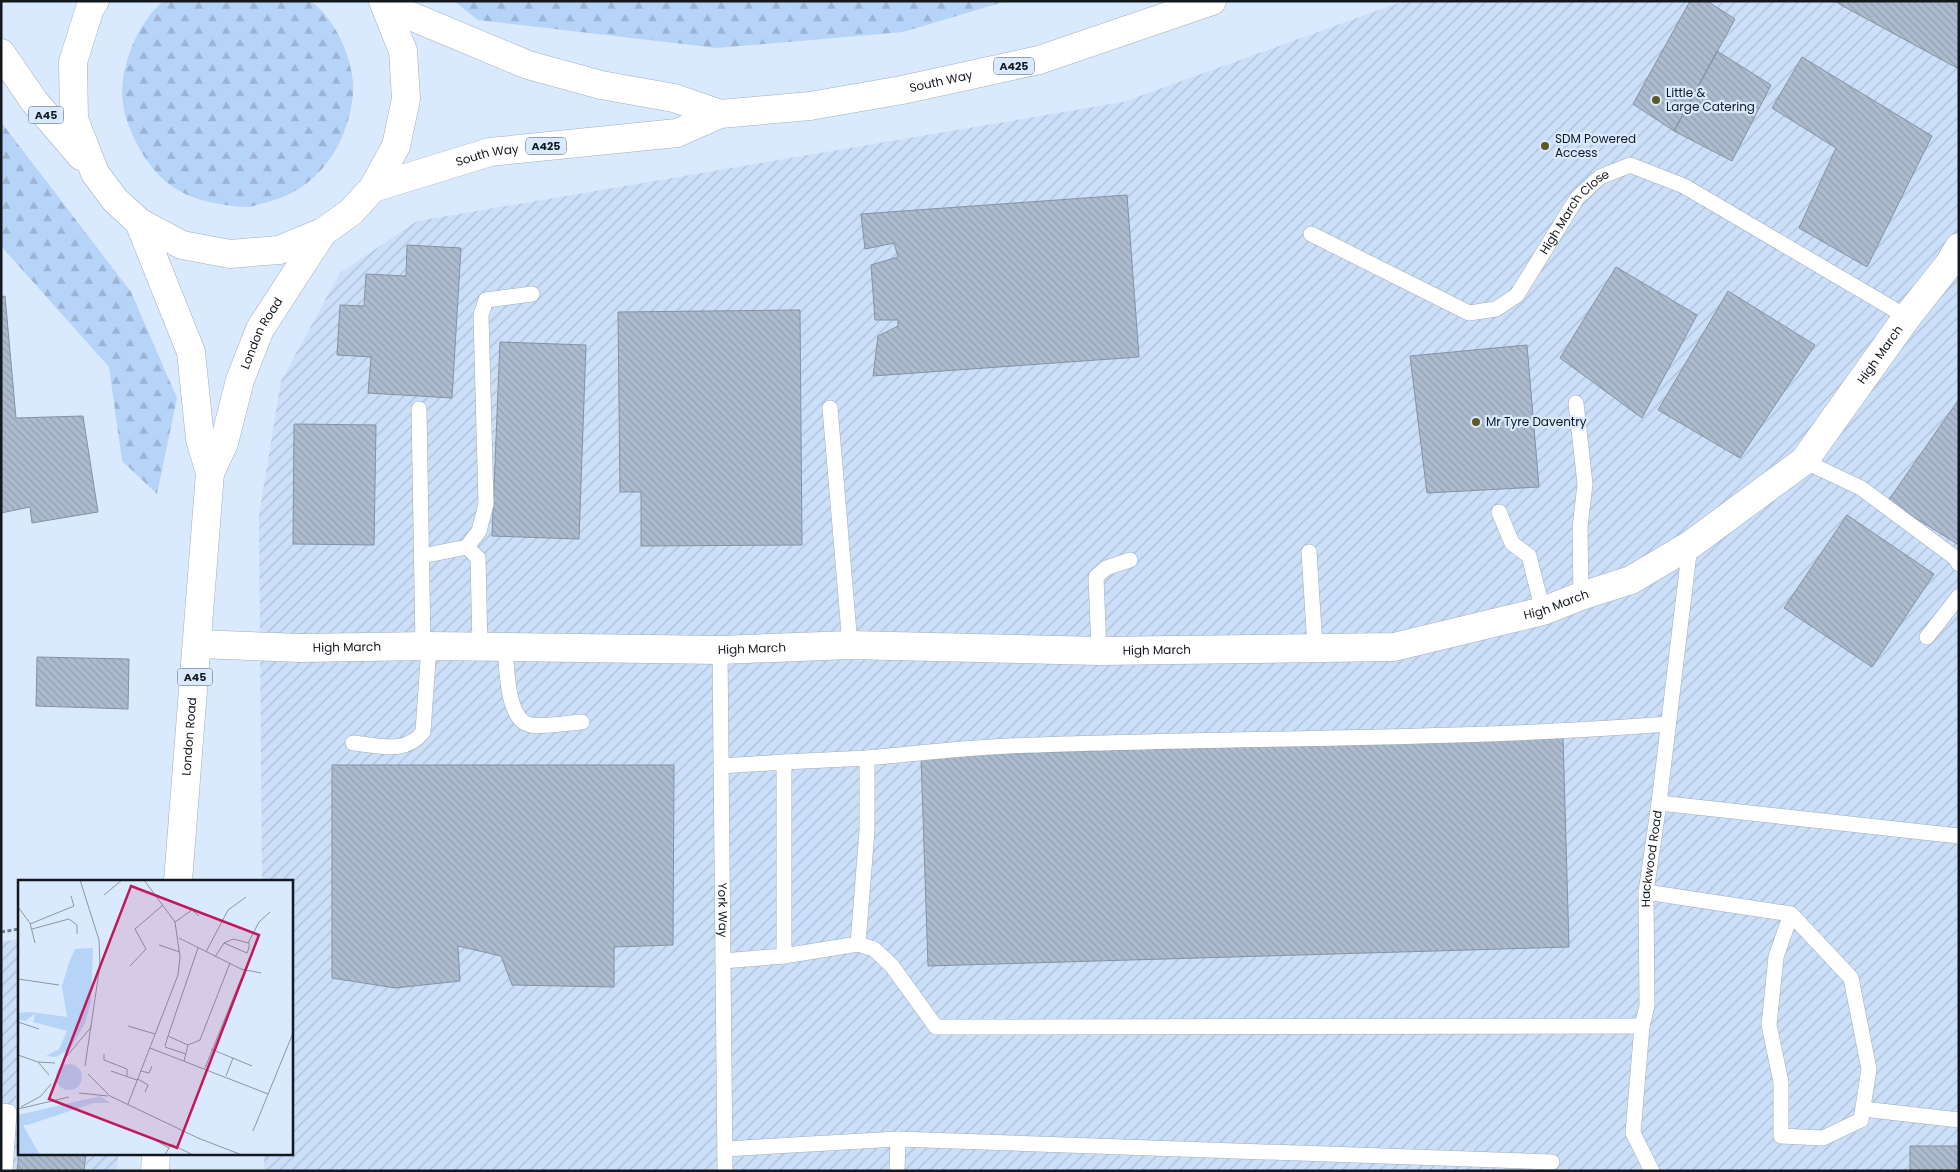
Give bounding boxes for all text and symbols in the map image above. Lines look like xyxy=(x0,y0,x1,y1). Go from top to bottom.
road number: A425 xyxy=(994,58,1034,74)
street label: South Way xyxy=(908,66,974,96)
place label: Little & Large Catering xyxy=(1666,84,1755,115)
marker: Little & Large Catering xyxy=(1650,94,1662,106)
road number: A45 xyxy=(28,106,64,124)
place label: SDM Powered Access xyxy=(1555,130,1636,161)
road number: A425 xyxy=(526,138,566,154)
street label: South Way xyxy=(453,140,520,170)
marker: SDM Powered Access xyxy=(1539,140,1551,152)
street label: High March Close xyxy=(1535,165,1611,257)
street label: London Road xyxy=(236,294,286,371)
street label: High March xyxy=(1853,322,1906,387)
place label: Mr Tyre Daventry xyxy=(1486,413,1587,430)
marker: Mr Tyre Daventry xyxy=(1470,416,1482,428)
street label: High March xyxy=(1522,585,1591,623)
street label: High March xyxy=(313,638,381,656)
street label: High March xyxy=(717,638,786,658)
street label: High March xyxy=(1122,641,1191,659)
road number: A45 xyxy=(178,669,212,686)
street label: London Road xyxy=(177,697,200,776)
street label: Hackwood Road xyxy=(1637,809,1666,907)
inset map xyxy=(18,880,292,1154)
street label: York Way xyxy=(714,882,732,938)

